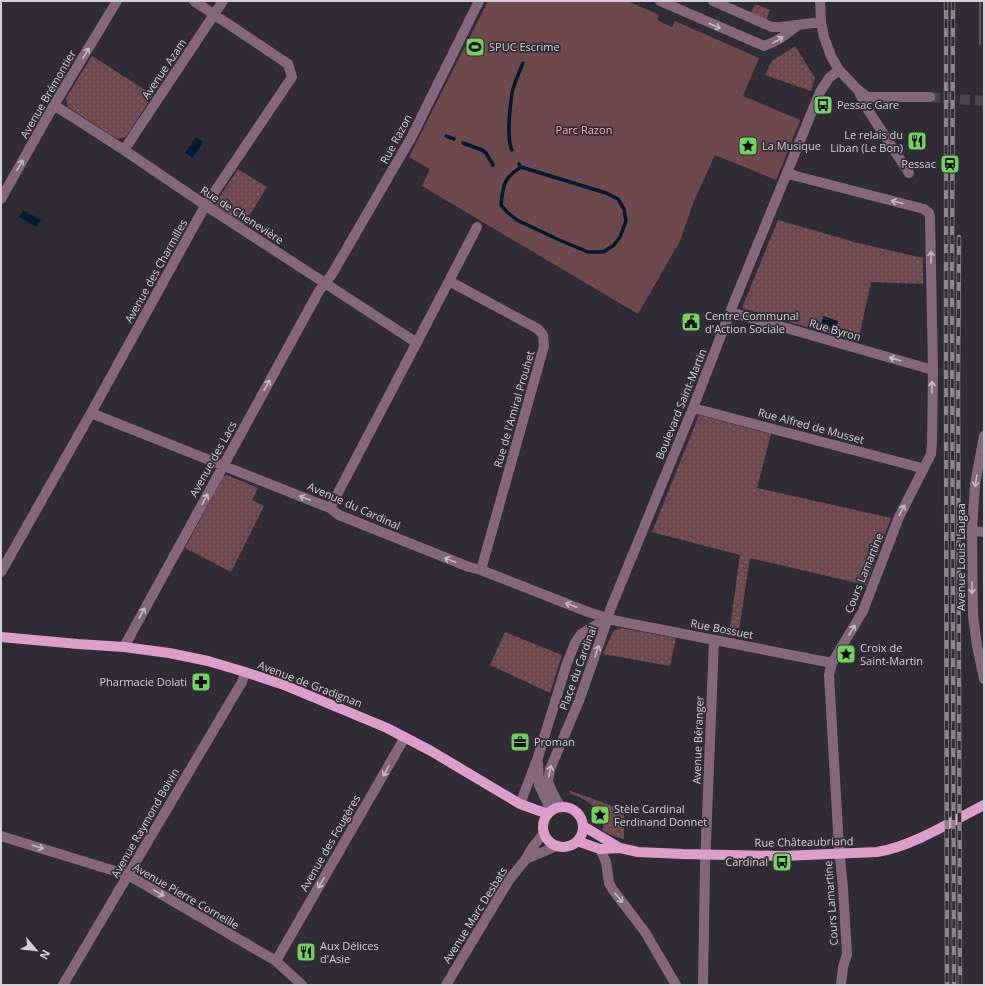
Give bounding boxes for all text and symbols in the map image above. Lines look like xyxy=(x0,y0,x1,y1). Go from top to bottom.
one-way arrow xyxy=(709,22,721,30)
one-way arrow xyxy=(772,35,784,43)
street label: Avenue Azam xyxy=(138,36,189,102)
sports icon: SPUC Escrime xyxy=(464,36,486,58)
place label: SPUC Escrime xyxy=(489,39,560,54)
street label: Avenue Brémontier xyxy=(16,46,79,141)
one-way arrow xyxy=(82,47,90,59)
bus stop icon: Pessac Gare xyxy=(812,94,834,116)
place label: Pessac Gare xyxy=(837,97,899,112)
street label: Rue Razon xyxy=(376,111,415,166)
park label: Parc Razon xyxy=(556,122,612,137)
place label: Le relais du Liban (Le Bon) xyxy=(830,127,903,155)
restaurant icon: Le relais du Liban (Le Bon) xyxy=(906,130,928,152)
place icon: La Musique xyxy=(737,135,759,157)
place label: La Musique xyxy=(762,138,821,153)
station icon: Pessac xyxy=(939,153,961,175)
place label: Pessac xyxy=(901,156,936,171)
one-way arrow xyxy=(17,159,25,171)
street label: Rue de Chenevière xyxy=(198,182,287,247)
one-way arrow xyxy=(891,198,904,205)
street label: Avenue des Charmilles xyxy=(121,216,190,325)
one-way arrow xyxy=(927,251,935,264)
place label: Centre Communal d'Action Sociale xyxy=(705,308,799,336)
public building icon: Centre Communal d'Action Sociale xyxy=(680,311,702,333)
street label: Rue Byron xyxy=(808,315,863,344)
street label: Boulevard Saint-Martin xyxy=(651,346,710,461)
street label: Rue de l'Amiral Prouhet xyxy=(490,349,537,469)
one-way arrow xyxy=(889,355,902,362)
one-way arrow xyxy=(264,379,272,391)
one-way arrow xyxy=(929,381,936,394)
street label: Rue Alfred de Musset xyxy=(756,404,866,447)
street label: Avenue des Lacs xyxy=(186,418,240,499)
one-way arrow xyxy=(971,474,979,487)
street label: Avenue du Cardinal xyxy=(305,478,403,533)
one-way arrow xyxy=(201,493,209,505)
one-way arrow xyxy=(299,493,311,501)
street label: Avenue Louis Laugaa xyxy=(953,503,968,611)
one-way arrow xyxy=(899,504,907,516)
street label: Cours Lamartine xyxy=(841,531,886,615)
one-way arrow xyxy=(444,555,456,563)
one-way arrow xyxy=(969,581,976,594)
one-way arrow xyxy=(566,601,578,609)
one-way arrow xyxy=(139,607,147,619)
street label: Rue Bossuet xyxy=(689,615,755,642)
street label: Place du Cardinal xyxy=(555,624,600,712)
one-way arrow xyxy=(848,624,856,636)
place label: Croix de Saint-Martin xyxy=(860,640,923,668)
place icon: Croix de Saint-Martin xyxy=(835,643,857,665)
one-way arrow xyxy=(593,645,601,657)
street label: Avenue de Gradignan xyxy=(256,657,364,710)
pharmacy icon: Pharmacie Dolati xyxy=(190,671,212,693)
place label: Pharmacie Dolati xyxy=(99,674,187,689)
street label: Avenue Béranger xyxy=(688,695,707,784)
office icon: Proman xyxy=(509,731,531,753)
place label: Proman xyxy=(534,734,575,749)
street label: Avenue Raymond Boivin xyxy=(107,765,182,880)
one-way arrow xyxy=(381,765,389,777)
one-way arrow xyxy=(546,765,554,778)
street label: Avenue des Fougères xyxy=(296,792,363,894)
place label: Stèle Cardinal Ferdinand Donnet xyxy=(614,801,707,829)
place icon: Stèle Cardinal Ferdinand Donnet xyxy=(589,804,611,826)
street label: Rue Châteaubriand xyxy=(754,833,854,850)
one-way arrow xyxy=(32,844,45,851)
bus stop icon: Cardinal xyxy=(771,851,793,873)
place label: Cardinal xyxy=(725,854,768,869)
street label: Avenue Pierre Corneille xyxy=(130,859,242,932)
street label: Cours Lamartine xyxy=(820,860,841,946)
street label: Avenue Marc Desbats xyxy=(439,864,510,966)
one-way arrow xyxy=(316,877,324,889)
one-way arrow xyxy=(153,890,165,898)
one-way arrow xyxy=(615,892,624,903)
north arrow xyxy=(16,930,56,970)
place label: Aux Délices d'Asie xyxy=(320,938,379,966)
restaurant icon: Aux Délices d'Asie xyxy=(295,941,317,963)
text: N xyxy=(37,947,54,962)

